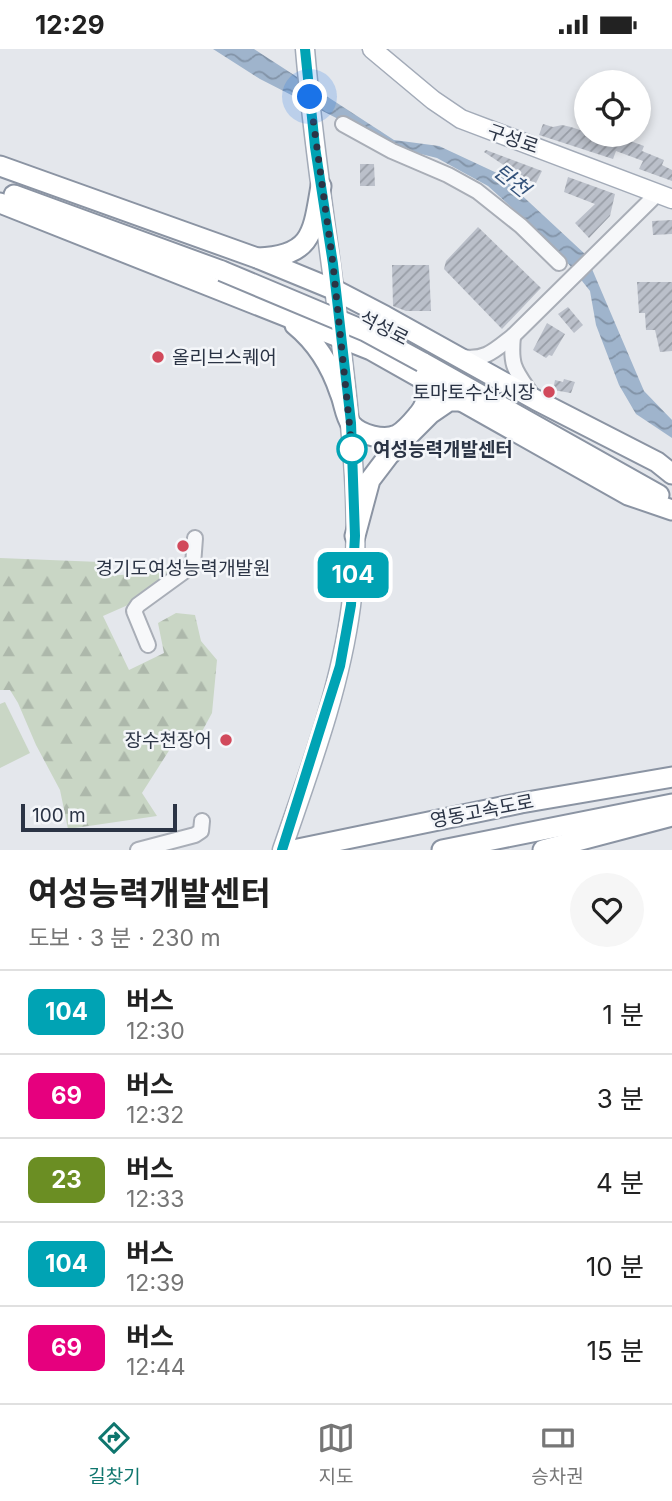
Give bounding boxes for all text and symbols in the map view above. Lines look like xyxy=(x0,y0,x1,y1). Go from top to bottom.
text: 12:29 xyxy=(35,9,105,40)
map controls xyxy=(574,70,651,147)
button: locate xyxy=(574,70,651,147)
your location xyxy=(292,79,327,114)
street label: 구성로 xyxy=(484,120,542,158)
water label: 탄천 xyxy=(489,158,537,204)
street label: 석성로 xyxy=(355,306,413,350)
place label: 올리브스퀘어 xyxy=(172,346,277,369)
marker: 올리브스퀘어 xyxy=(150,349,166,365)
place label: 토마토수산시장 xyxy=(413,381,535,404)
marker: 토마토수산시장 xyxy=(541,384,557,400)
marker: 여성능력개발센터 xyxy=(337,434,367,464)
place label: 여성능력개발센터 xyxy=(373,438,513,461)
marker: 경기도여성능력개발원 xyxy=(175,538,191,554)
line badge: 104 xyxy=(313,552,393,598)
place label: 경기도여성능력개발원 xyxy=(96,557,270,580)
text: 104 xyxy=(332,560,374,589)
place label: 장수천장어 xyxy=(125,729,212,752)
marker: 장수천장어 xyxy=(218,732,234,748)
street label: 영동고속도로 xyxy=(428,790,536,832)
scale bar xyxy=(21,801,177,833)
text: 100 m xyxy=(32,804,86,827)
text: 여성능력개발센터 xyxy=(28,873,271,913)
button: heart xyxy=(570,873,644,947)
text: 도보 · 3 분 · 230 m xyxy=(28,924,221,952)
text: 버스 xyxy=(126,985,174,1016)
text: 104 xyxy=(45,997,88,1026)
text: 1 분 xyxy=(602,999,644,1030)
text: 12:30 xyxy=(126,1017,185,1045)
text: 버스 xyxy=(126,1069,174,1100)
text: 69 xyxy=(51,1081,82,1110)
text: 3 분 xyxy=(597,1083,644,1114)
text: 12:32 xyxy=(126,1101,184,1129)
text: 버스 xyxy=(126,1153,174,1184)
text: 23 xyxy=(51,1165,82,1194)
text: 4 분 xyxy=(596,1167,644,1198)
text: 12:33 xyxy=(126,1185,184,1213)
text: 버스 xyxy=(126,1237,174,1268)
text: 104 xyxy=(45,1249,88,1278)
text: 10 분 xyxy=(586,1251,644,1282)
text: 12:39 xyxy=(126,1269,184,1297)
text: 버스 xyxy=(126,1321,174,1352)
text: 69 xyxy=(51,1333,82,1362)
text: 15 분 xyxy=(586,1335,644,1366)
text: 12:44 xyxy=(126,1353,186,1381)
tab: 길찾기 xyxy=(88,1419,141,1488)
tab: 지도 xyxy=(317,1419,355,1488)
tab: 승차권 xyxy=(531,1419,584,1488)

